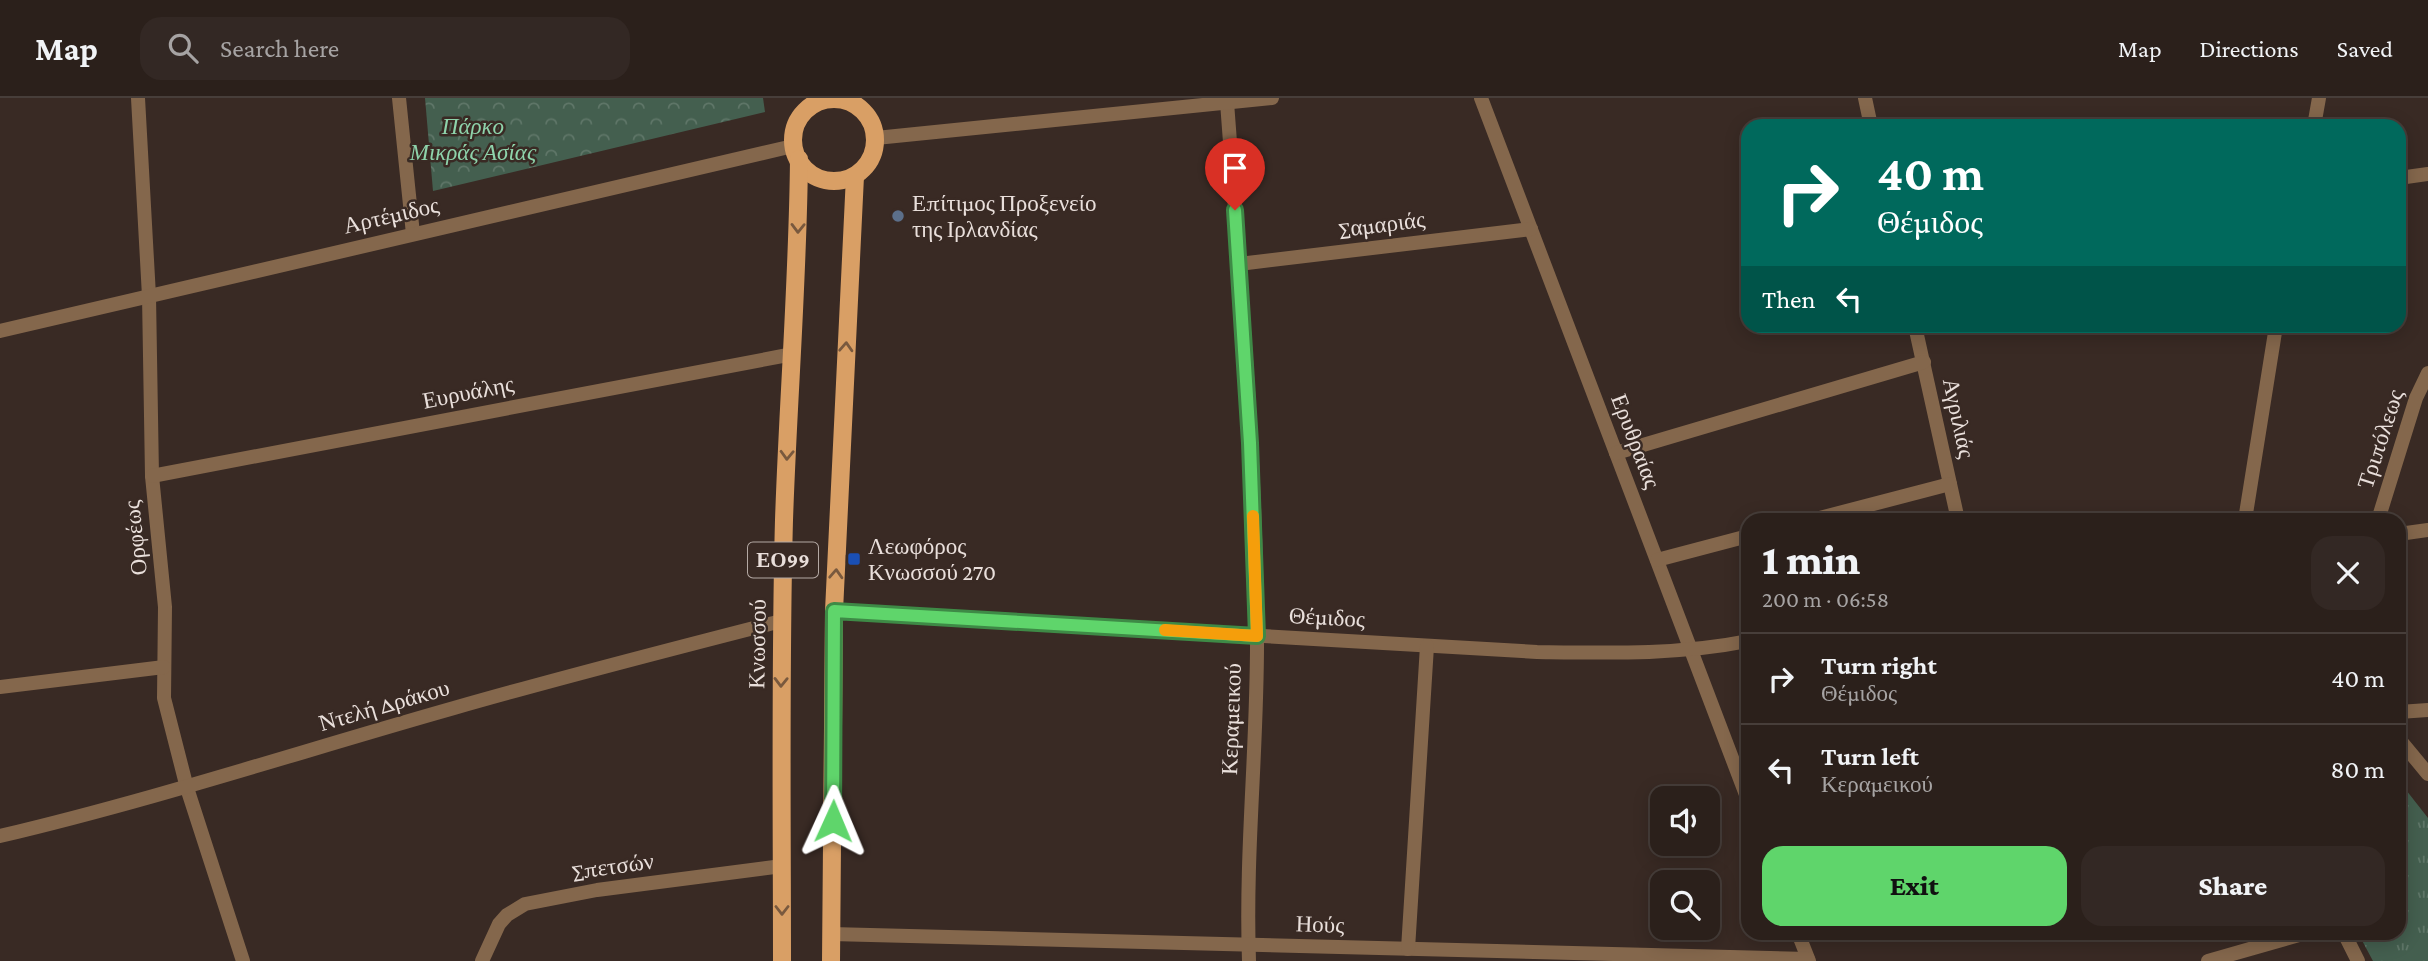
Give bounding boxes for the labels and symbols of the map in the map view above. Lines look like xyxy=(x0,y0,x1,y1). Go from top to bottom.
park label: Πάρκο Μικράς Ασίας xyxy=(409,113,537,165)
pin xyxy=(1205,138,1265,210)
place label: Επίτιμος Προξενείο της Ιρλανδίας xyxy=(912,190,1096,242)
street label: Αρτέμιδος xyxy=(341,191,441,239)
street label: Σαμαριάς xyxy=(1338,206,1426,242)
marker: Επίτιμος Προξενείο της Ιρλανδίας xyxy=(890,208,906,224)
one-way arrow xyxy=(790,223,806,233)
one-way arrow xyxy=(839,341,854,352)
street label: Ευρυάλης xyxy=(420,370,516,414)
street label: Αγριλιάς xyxy=(1938,376,1980,460)
street label: Τριπόλεως xyxy=(2352,386,2408,492)
street label: Ερυθραίας xyxy=(1606,390,1666,492)
one-way arrow xyxy=(779,450,794,461)
street label: Ορφέως xyxy=(118,499,152,577)
place label: Λεωφόρος Κνωσσού 270 xyxy=(868,533,996,585)
road number: ΕΟ99 xyxy=(748,542,818,578)
marker: Λεωφόρος Κνωσσού 270 xyxy=(846,551,862,567)
one-way arrow xyxy=(829,569,844,580)
street label: Κνωσσού xyxy=(743,599,771,689)
street label: Θέμιδος xyxy=(1288,602,1366,632)
street label: Κεραμεικού xyxy=(1216,663,1246,775)
street label: Ντελή Δράκου xyxy=(316,674,452,736)
one-way arrow xyxy=(773,678,789,688)
position arrow xyxy=(796,784,870,858)
street label: Σπετσών xyxy=(570,847,656,885)
one-way arrow xyxy=(774,905,790,916)
street label: Ηούς xyxy=(1295,910,1345,938)

